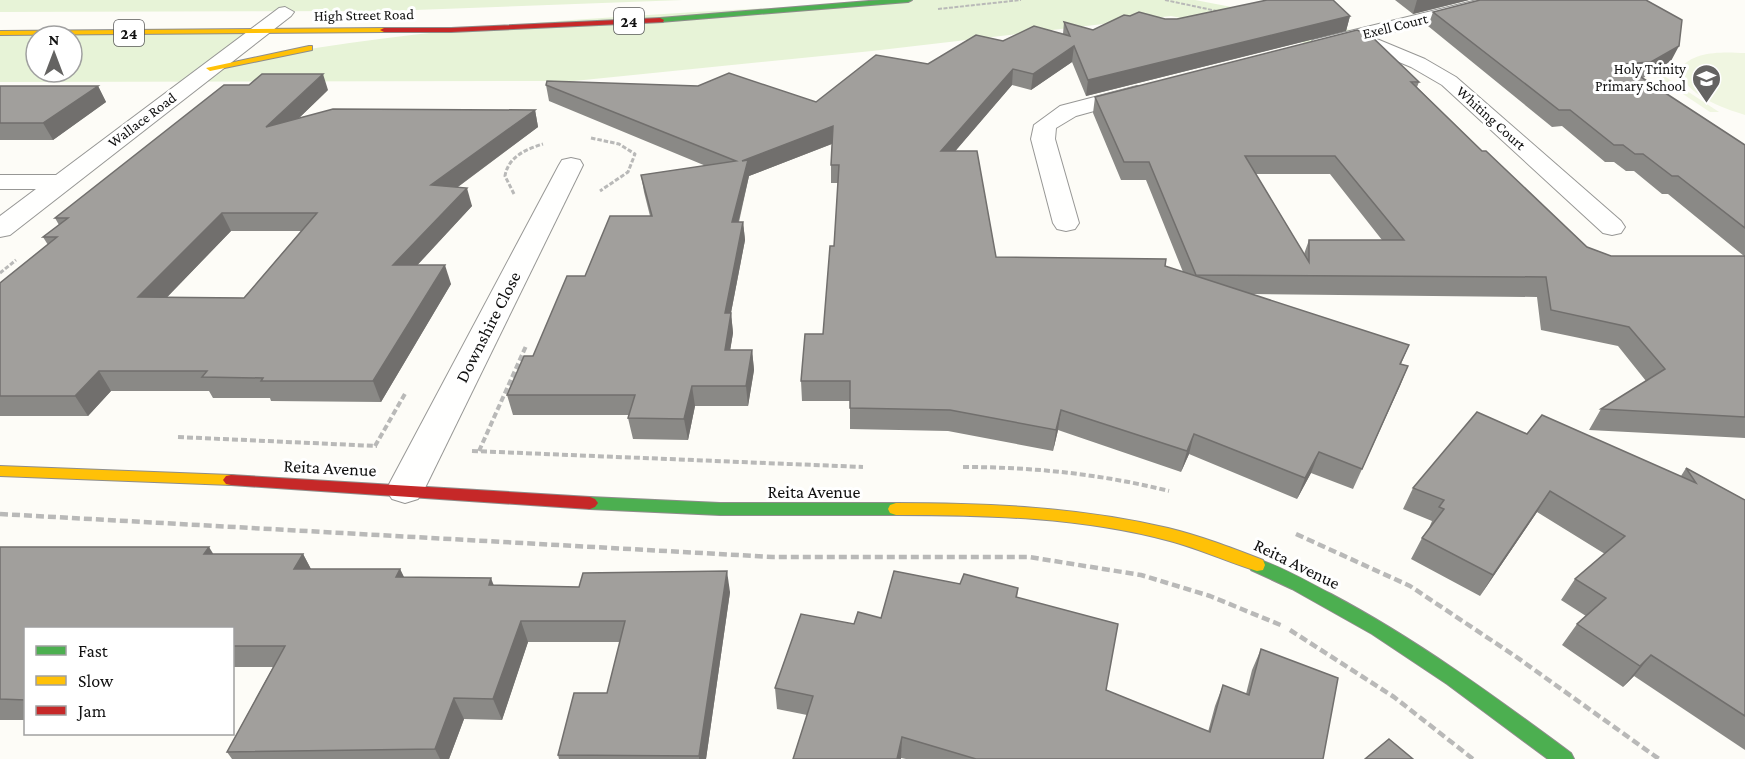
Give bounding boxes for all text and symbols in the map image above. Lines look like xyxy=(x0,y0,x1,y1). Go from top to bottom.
street label: High Street Road xyxy=(314,6,414,25)
road number: 24 xyxy=(614,8,644,34)
street label: Exell Court xyxy=(1361,10,1430,42)
road number: 24 xyxy=(114,20,144,46)
north arrow xyxy=(24,24,84,84)
text: N xyxy=(49,31,60,48)
place label: Holy Trinity Primary School xyxy=(1595,61,1686,95)
school or university icon: Holy Trinity Primary School xyxy=(1691,62,1723,104)
street label: Whiting Court xyxy=(1453,83,1530,155)
street label: Wallace Road xyxy=(105,89,179,151)
street label: Downshire Close xyxy=(451,268,525,386)
street label: Reita Avenue xyxy=(283,456,377,480)
street label: Reita Avenue xyxy=(768,482,861,502)
street label: Reita Avenue xyxy=(1251,535,1343,593)
legend xyxy=(24,627,234,735)
text: Fast xyxy=(78,641,109,661)
text: Slow xyxy=(78,671,114,691)
text: Jam xyxy=(76,701,107,721)

